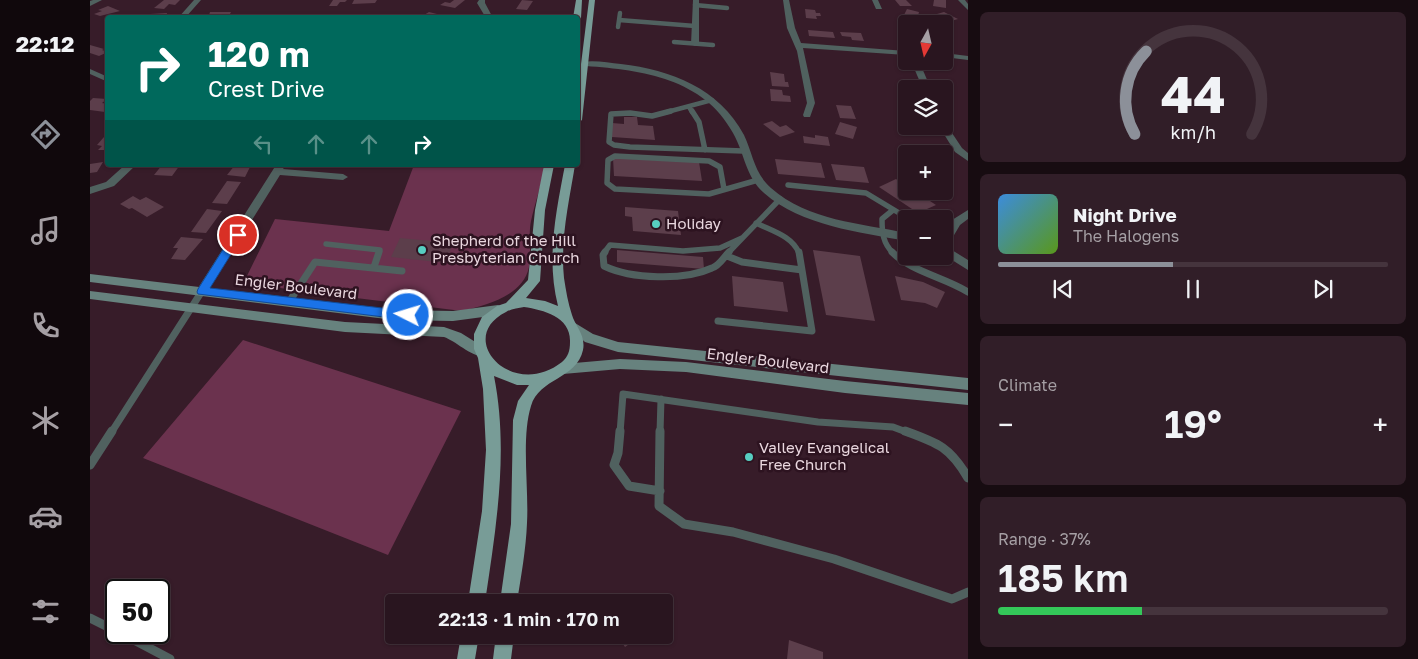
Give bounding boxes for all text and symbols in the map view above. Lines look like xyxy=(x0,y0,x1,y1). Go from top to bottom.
north arrow xyxy=(898,15,952,70)
map controls xyxy=(898,15,953,265)
text: 22:12 xyxy=(16,30,74,57)
text: 120 m xyxy=(208,33,310,75)
icon: right xyxy=(125,35,190,100)
text: 44 xyxy=(1160,62,1226,124)
text: Crest Drive xyxy=(208,75,325,102)
button: layers xyxy=(898,80,953,135)
icon: directions xyxy=(28,117,63,152)
text: km/h xyxy=(1170,121,1216,143)
icon: left xyxy=(249,130,277,158)
icon: ahead xyxy=(302,130,330,158)
icon: ahead xyxy=(355,130,383,158)
icon: right xyxy=(408,130,436,158)
button: + xyxy=(898,145,953,200)
text: Night Drive xyxy=(1073,203,1177,226)
button: − xyxy=(898,210,953,265)
icon: music xyxy=(28,213,63,248)
pin xyxy=(217,214,259,256)
place label: Holiday xyxy=(666,214,722,232)
marker: Holiday xyxy=(650,218,662,230)
icon: arrive xyxy=(224,221,252,249)
text: The Halogens xyxy=(1073,226,1179,246)
place label: Shepherd of the Hill Presbyterian Church xyxy=(432,231,580,266)
marker: Shepherd of the Hill Presbyterian Church xyxy=(416,244,428,256)
street label: Engler Boulevard xyxy=(234,270,358,302)
icon: previous xyxy=(1049,275,1077,303)
icon: pause xyxy=(1179,275,1207,303)
icon: next xyxy=(1309,275,1337,303)
position arrow xyxy=(381,288,433,340)
icon: phone xyxy=(28,308,63,343)
street label: Engler Boulevard xyxy=(706,344,830,376)
text: Climate xyxy=(998,375,1057,395)
text: 19° xyxy=(1164,401,1222,446)
icon: climate xyxy=(28,403,63,438)
text: − xyxy=(998,408,1013,441)
text: + xyxy=(1373,408,1388,441)
place label: Valley Evangelical Free Church xyxy=(759,438,890,473)
marker: Valley Evangelical Free Church xyxy=(743,451,755,463)
icon: car xyxy=(28,499,63,534)
text: Range · 37% xyxy=(998,529,1091,549)
text: 185 km xyxy=(998,555,1128,600)
speed limit sign: 50 xyxy=(105,579,170,644)
icon: filters xyxy=(28,594,63,629)
text: 22:13 · 1 min · 170 m xyxy=(438,607,620,630)

